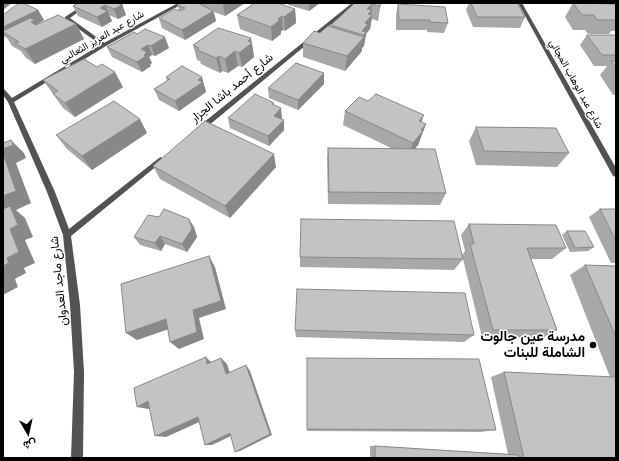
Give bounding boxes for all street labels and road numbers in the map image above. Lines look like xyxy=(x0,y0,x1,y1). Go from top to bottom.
street label: شارع عبد العزيز الثعالبي xyxy=(58,8,146,66)
street label: شارع عبد الوهاب المجالي xyxy=(547,37,605,131)
street label: شارع أحمد باشا الجزار xyxy=(188,50,276,126)
street label: شارع ماجد العدوان xyxy=(47,235,71,327)

